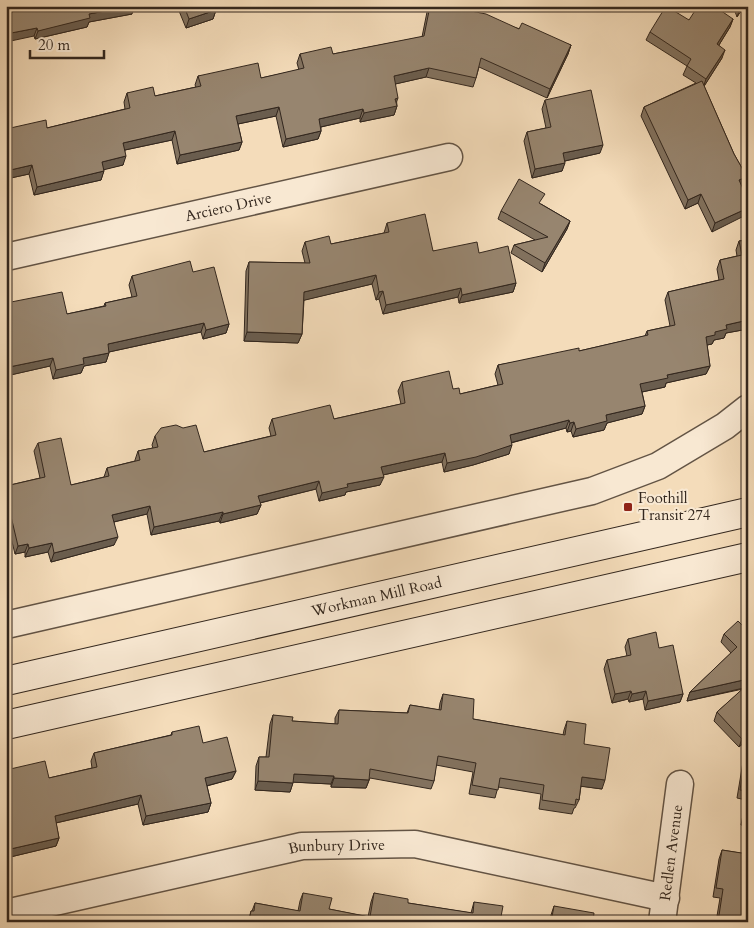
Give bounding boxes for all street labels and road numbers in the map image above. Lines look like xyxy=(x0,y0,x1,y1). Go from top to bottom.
street label: Arciero Drive xyxy=(183,187,274,226)
street label: Workman Mill Road xyxy=(308,572,444,621)
street label: Redlen Avenue xyxy=(655,803,687,902)
street label: Bunbury Drive xyxy=(286,835,385,859)

